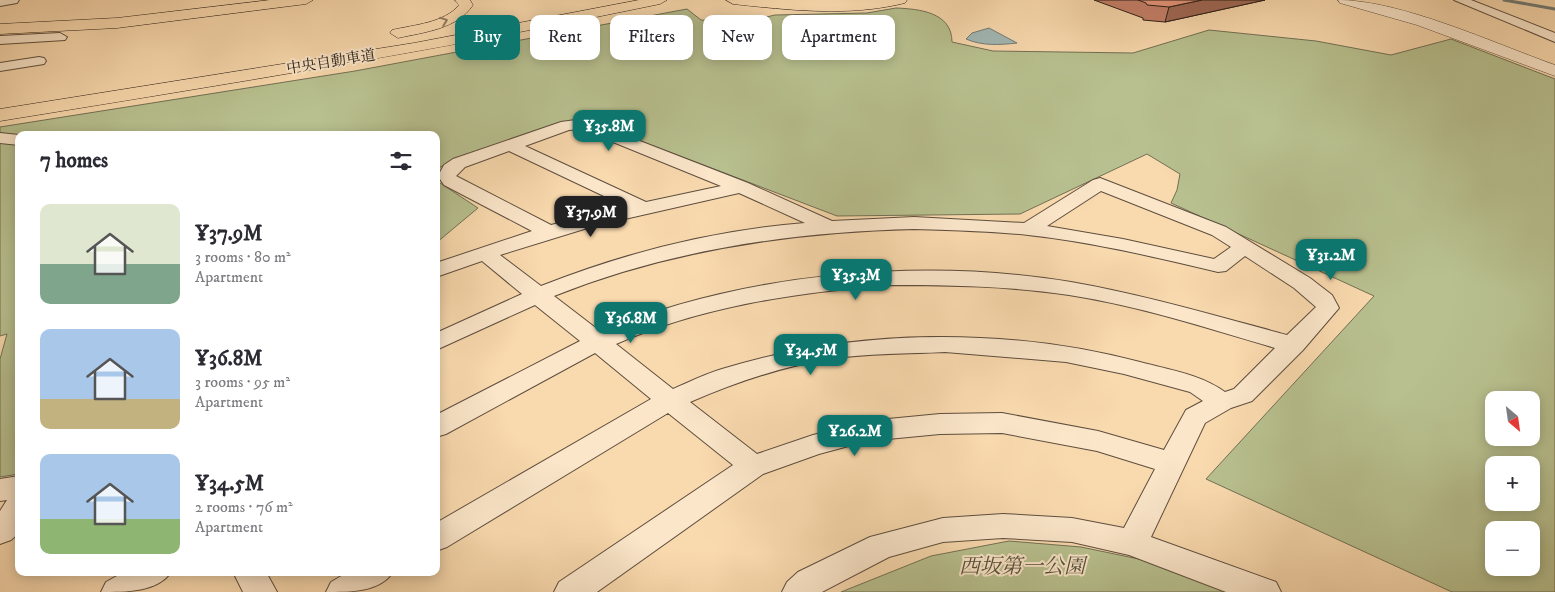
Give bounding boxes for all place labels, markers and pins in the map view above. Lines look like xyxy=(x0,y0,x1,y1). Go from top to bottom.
pin: ¥35.8M xyxy=(568,110,650,152)
pin: ¥37.9M xyxy=(550,196,632,238)
pin: ¥31.2M xyxy=(1290,238,1372,281)
pin: ¥35.3M xyxy=(815,258,897,301)
pin: ¥36.8M xyxy=(590,302,672,344)
pin: ¥34.5M xyxy=(770,334,852,376)
pin: ¥26.2M xyxy=(814,414,896,457)

